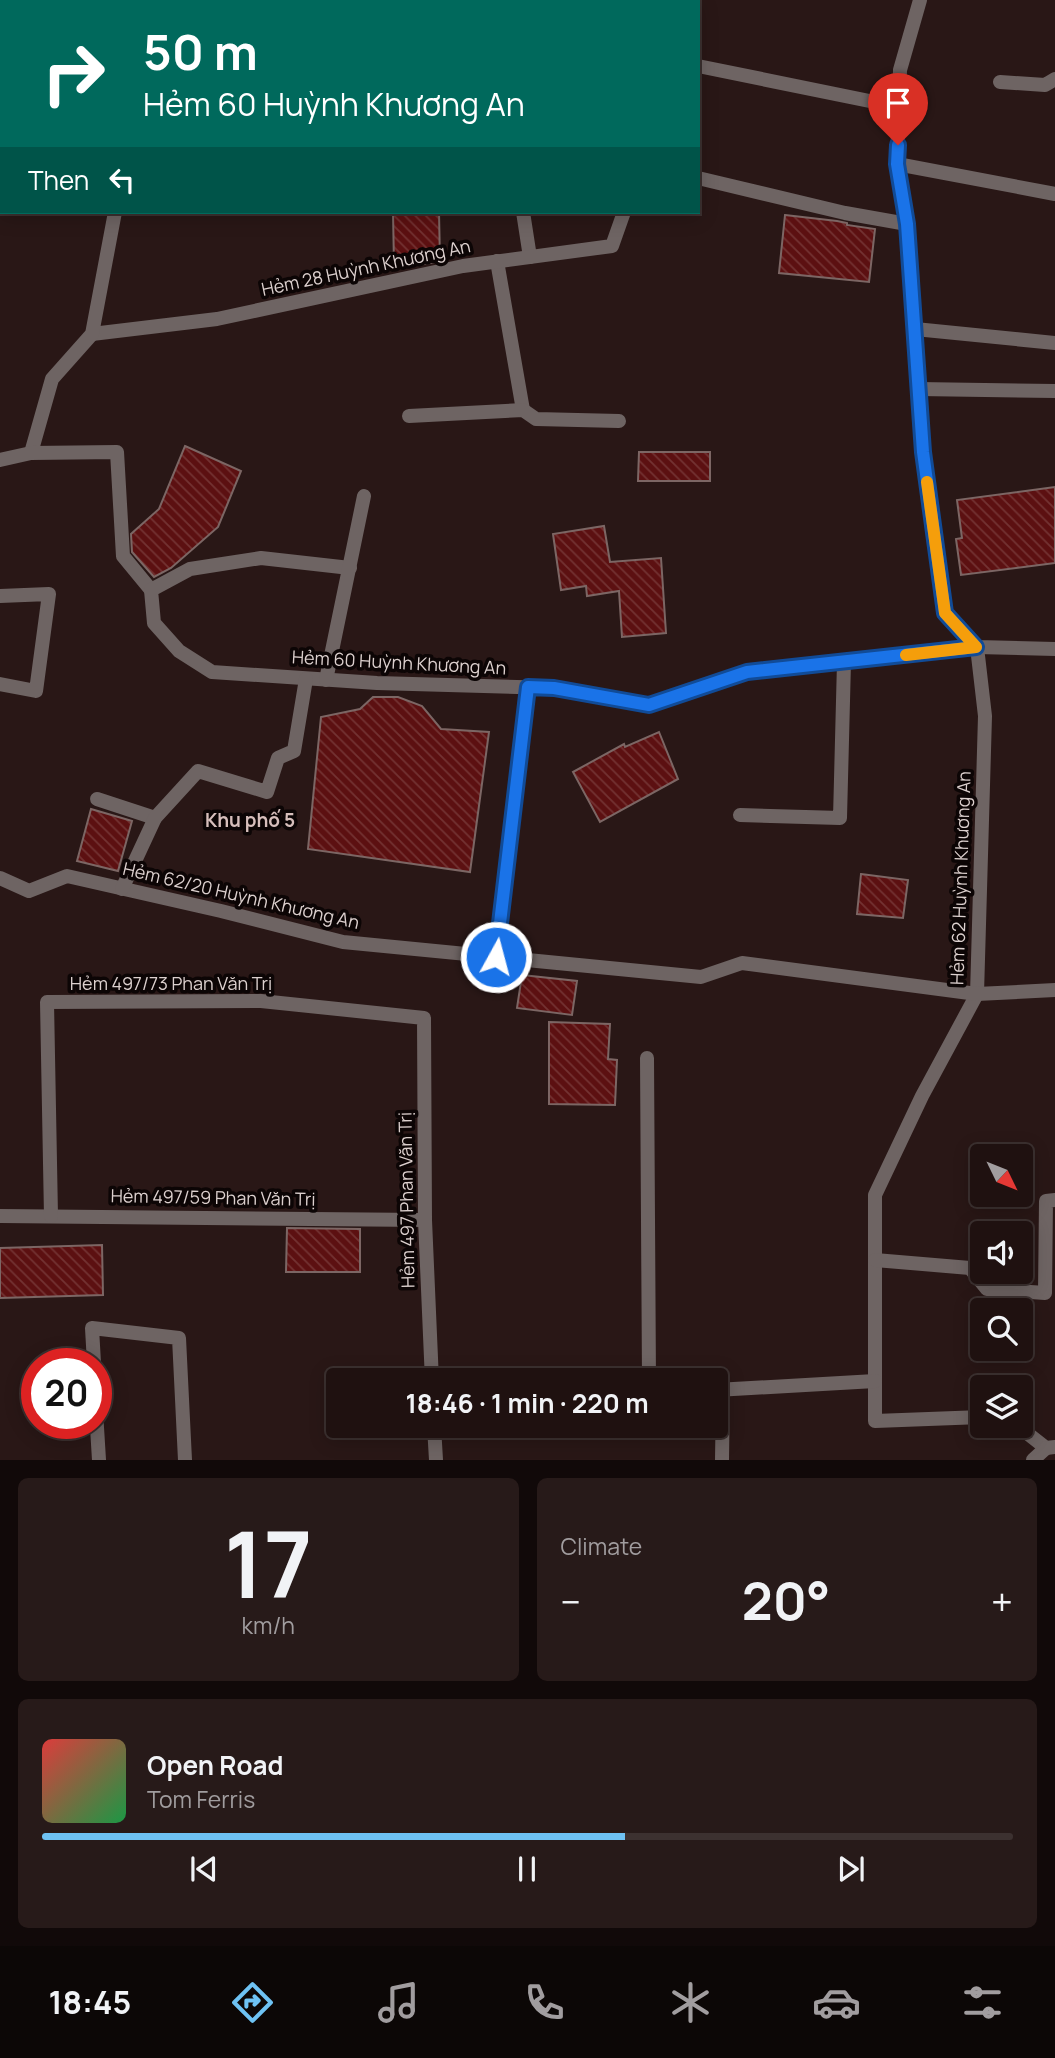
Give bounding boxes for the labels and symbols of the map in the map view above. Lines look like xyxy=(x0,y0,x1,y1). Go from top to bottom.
pin xyxy=(868,73,928,145)
street label: Hẻm 28 Huỳnh Khương An xyxy=(259,233,473,301)
street label: Hẻm 60 Huỳnh Khương An xyxy=(291,644,507,680)
street label: Hẻm 62 Huỳnh Khương An xyxy=(944,771,976,985)
district label: Khu phố 5 xyxy=(205,807,295,833)
street label: Hẻm 62/20 Huỳnh Khương An xyxy=(121,856,362,934)
position arrow xyxy=(459,920,533,994)
street label: Hẻm 497/73 Phan Văn Trị xyxy=(70,971,272,995)
street label: Hẻm 497 Phan Văn Trị xyxy=(392,1112,420,1288)
north arrow xyxy=(970,1144,1032,1208)
street label: Hẻm 497/59 Phan Văn Trị xyxy=(110,1183,316,1211)
speed limit sign: 20 xyxy=(21,1348,112,1439)

